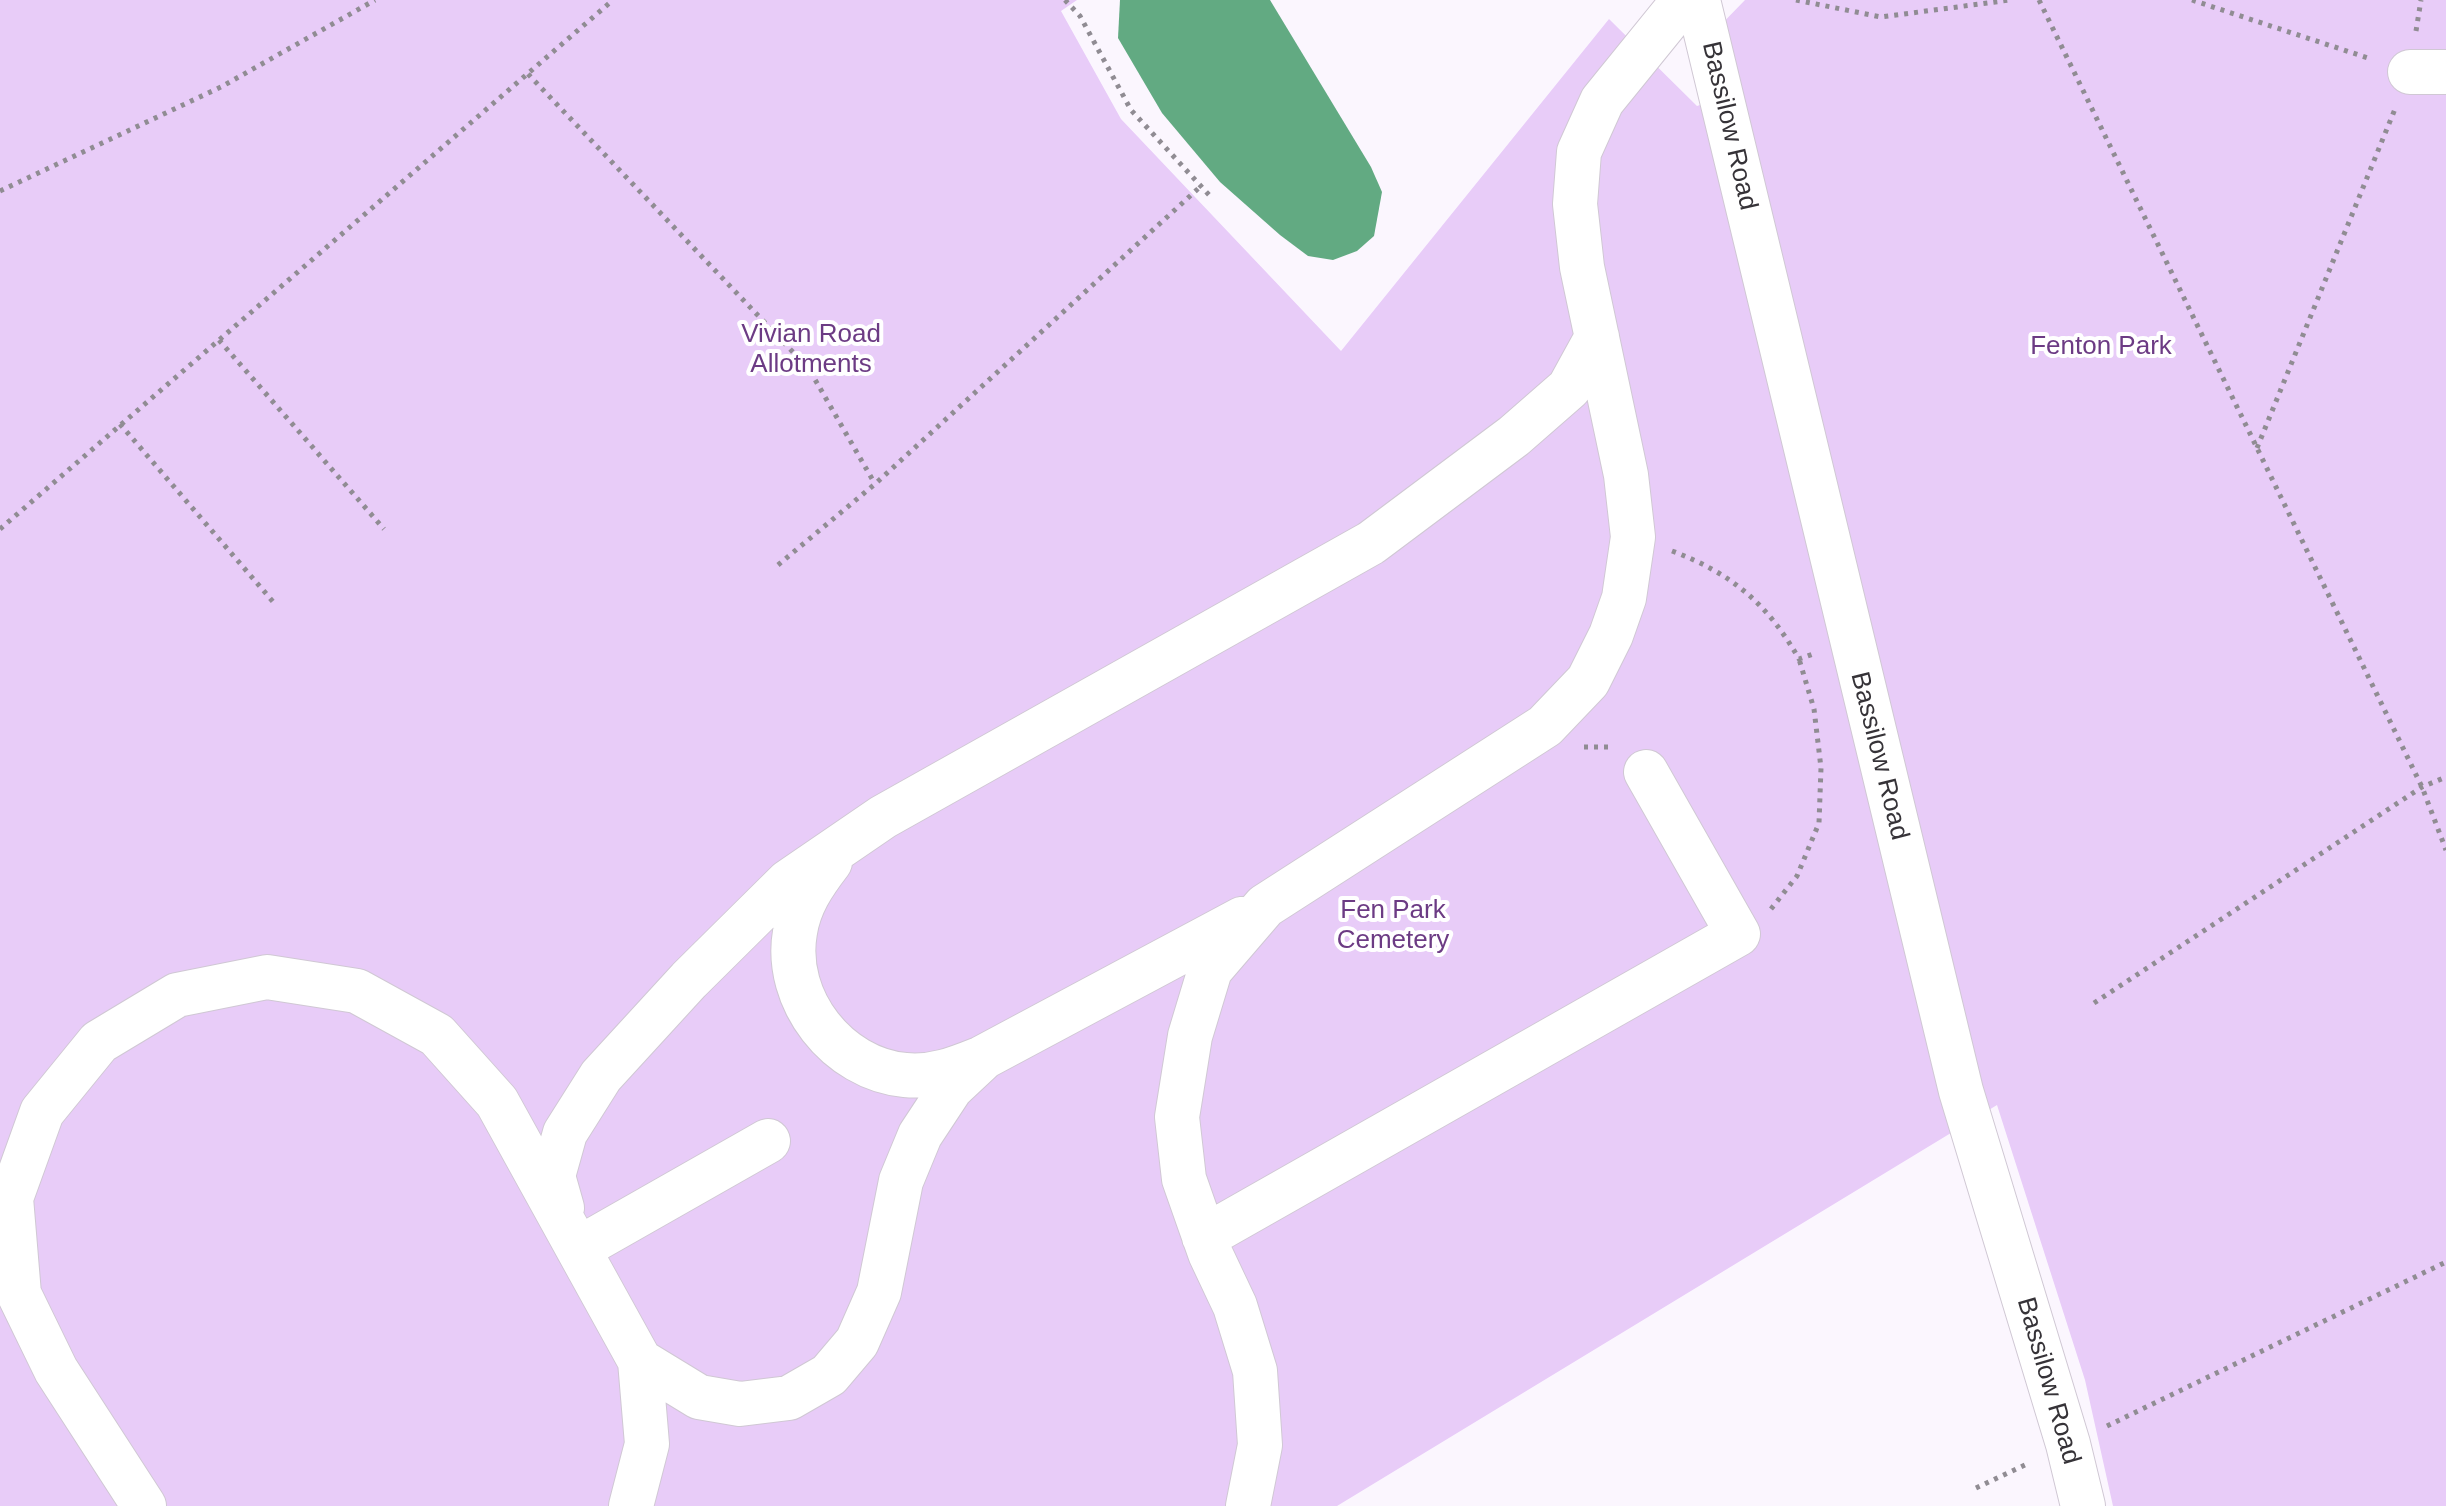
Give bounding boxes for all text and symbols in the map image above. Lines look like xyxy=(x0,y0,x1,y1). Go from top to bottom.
street label: Bassilow Road xyxy=(1694,39,1764,213)
park label: Vivian Road Allotments xyxy=(741,319,881,380)
park label: Fenton Park xyxy=(2030,331,2172,363)
street label: Bassilow Road xyxy=(1843,669,1915,843)
park label: Fen Park Cemetery xyxy=(1337,895,1449,956)
street label: Bassilow Road xyxy=(2009,1294,2087,1468)

